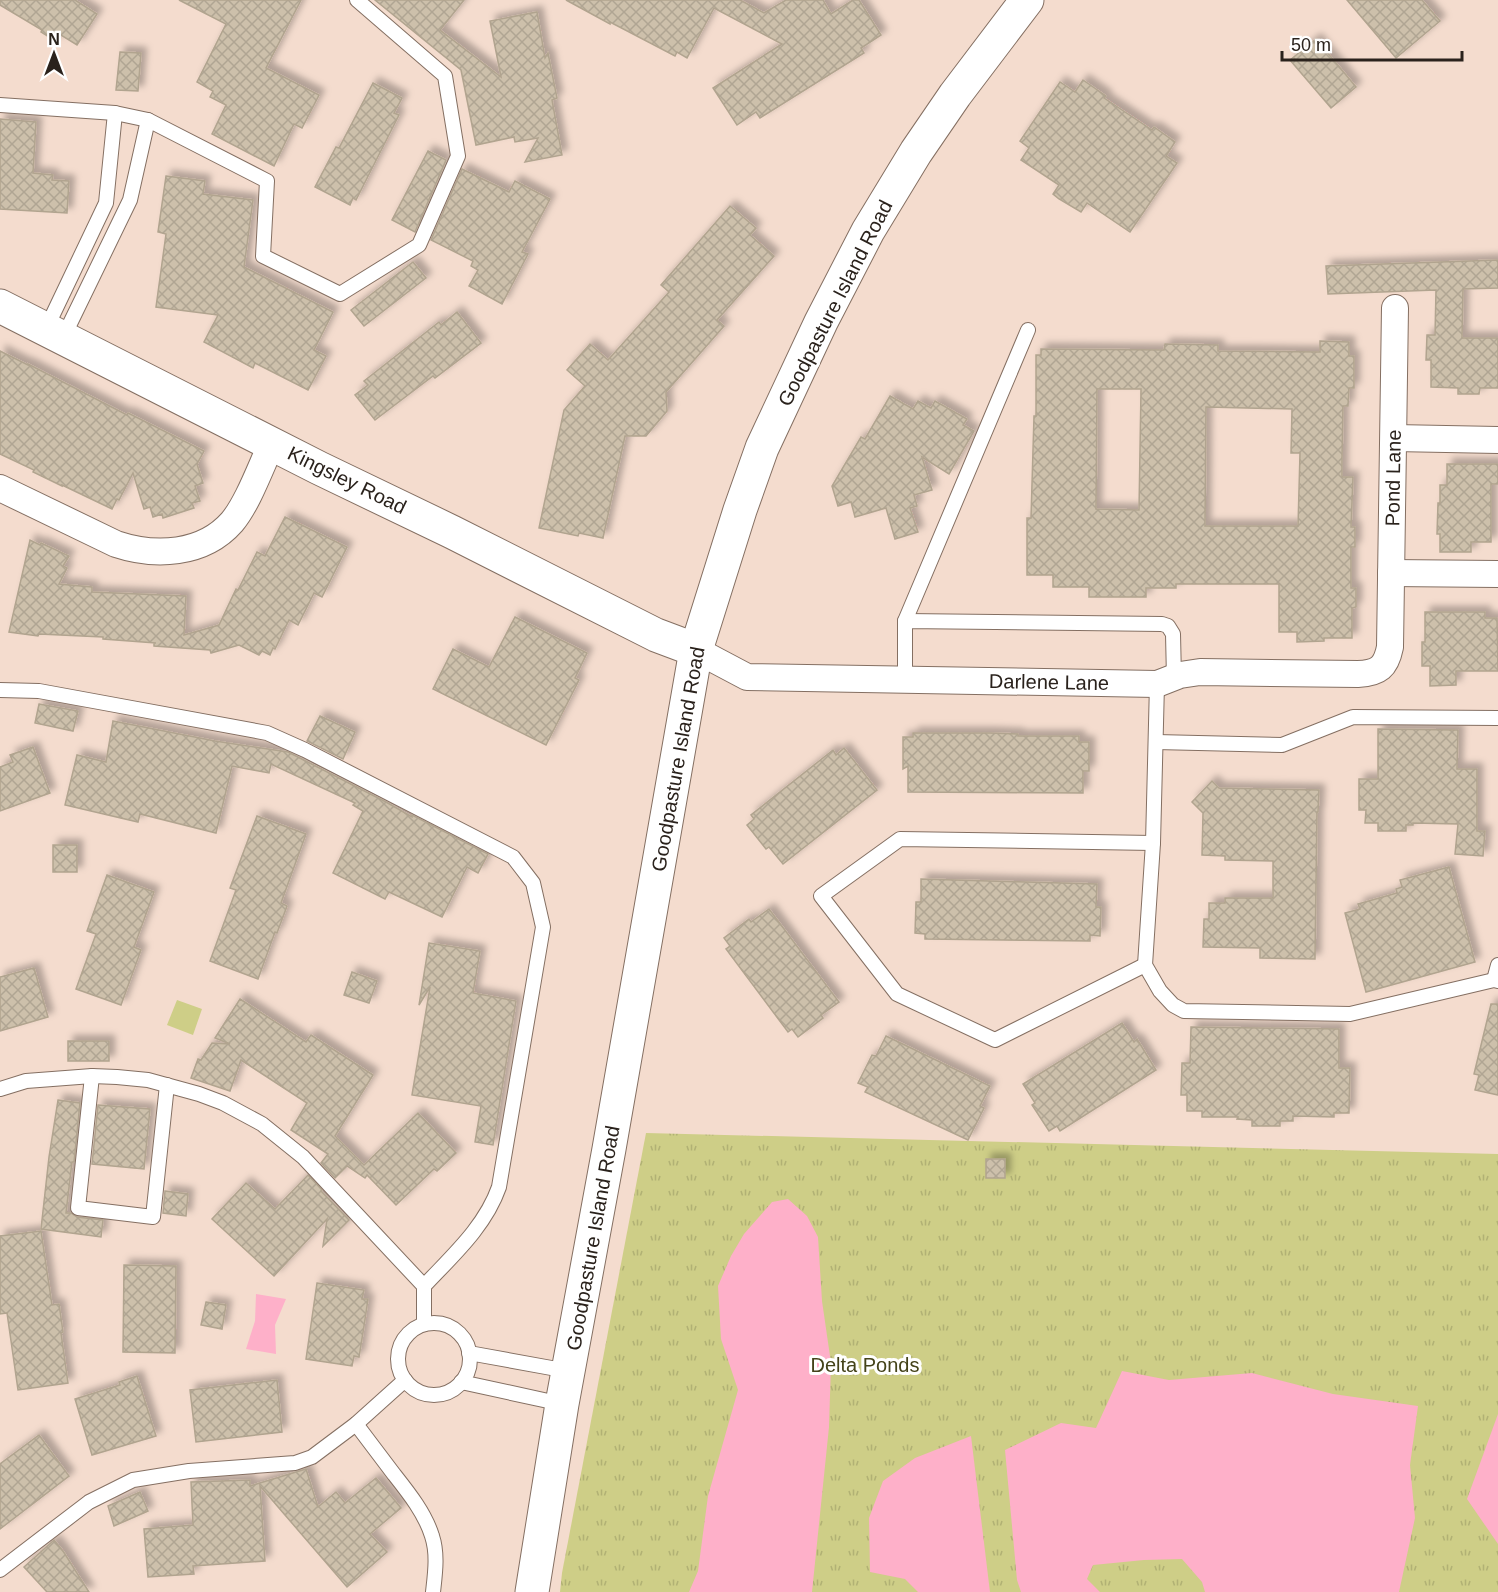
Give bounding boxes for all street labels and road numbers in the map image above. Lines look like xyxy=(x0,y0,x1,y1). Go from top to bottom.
street label: Goodpasture Island Road xyxy=(773,196,897,410)
street label: Pond Lane xyxy=(1381,429,1405,527)
street label: Kingsley Road xyxy=(284,442,410,518)
street label: Goodpasture Island Road xyxy=(647,645,709,873)
street label: Darlene Lane xyxy=(989,670,1109,694)
street label: Goodpasture Island Road xyxy=(562,1124,624,1352)

